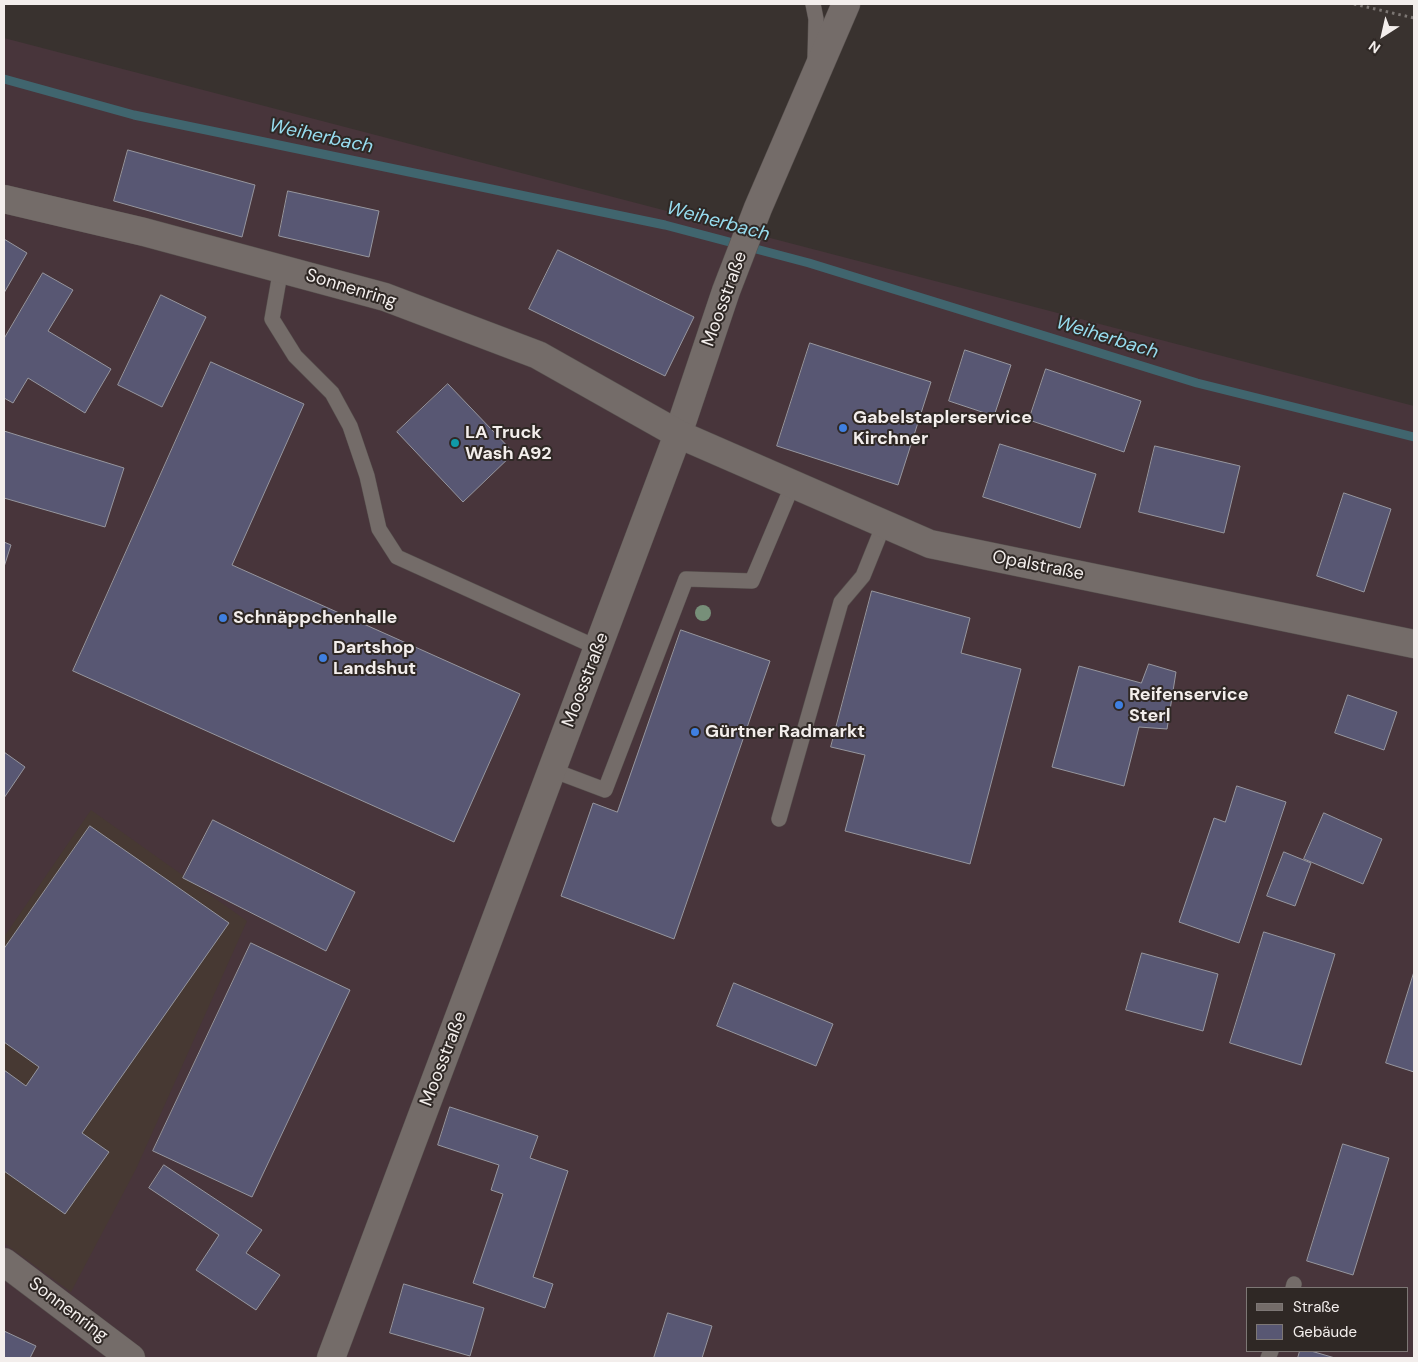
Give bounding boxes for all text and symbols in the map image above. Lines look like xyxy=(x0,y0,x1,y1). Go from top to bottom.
north arrow xyxy=(1358,10,1408,60)
text: N xyxy=(1365,37,1384,58)
water label: Weiherbach xyxy=(267,115,375,159)
water label: Weiherbach xyxy=(664,197,772,247)
street label: Moosstraße xyxy=(698,249,752,349)
street label: Sonnenring xyxy=(303,265,399,313)
water label: Weiherbach xyxy=(1053,312,1161,364)
place label: Gabelstaplerservice Kirchner xyxy=(853,407,1032,449)
place label: LA Truck Wash A92 xyxy=(465,422,552,464)
marker: Gabelstaplerservice Kirchner xyxy=(837,422,849,434)
marker: LA Truck Wash A92 xyxy=(449,437,461,449)
street label: Opalstraße xyxy=(990,547,1086,585)
place label: Schnäppchenhalle xyxy=(233,607,397,629)
marker: Schnäppchenhalle xyxy=(217,612,229,624)
street label: Moosstraße xyxy=(558,630,614,730)
place label: Dartshop Landshut xyxy=(333,637,416,680)
marker: Dartshop Landshut xyxy=(317,652,329,664)
place label: Reifenservice Sterl xyxy=(1129,684,1248,726)
marker: Reifenservice Sterl xyxy=(1113,699,1125,711)
place label: Gürtner Radmarkt xyxy=(705,721,865,743)
marker: Gürtner Radmarkt xyxy=(689,726,701,738)
street label: Moosstraße xyxy=(416,1009,472,1109)
street label: Sonnenring xyxy=(24,1273,112,1347)
legend xyxy=(1246,1287,1408,1352)
text: Straße xyxy=(1293,1297,1340,1317)
text: Gebäude xyxy=(1293,1322,1357,1342)

